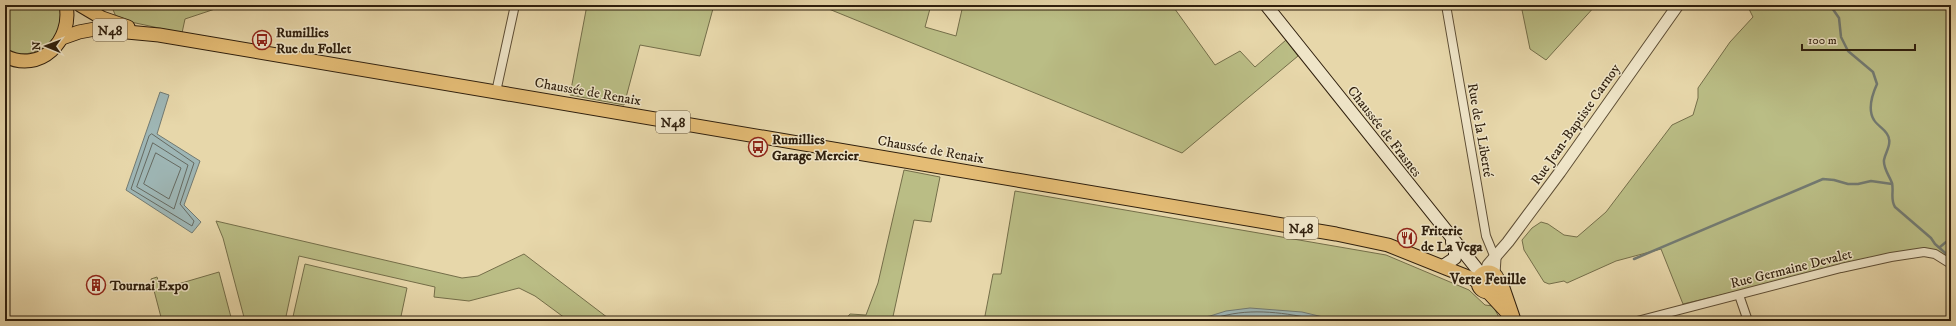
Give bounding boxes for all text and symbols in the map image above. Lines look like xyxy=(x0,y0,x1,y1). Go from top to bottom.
road number: N48 xyxy=(93,19,127,41)
place label: Rumillies Rue du Follet xyxy=(276,24,352,58)
north arrow xyxy=(26,26,66,66)
scale bar xyxy=(1802,26,1915,52)
bus stop icon: Rumillies Rue du Follet xyxy=(251,29,273,51)
text: 100 m xyxy=(1808,33,1837,48)
text: N xyxy=(30,41,44,50)
street label: Rue Jean-Baptiste Carnoy xyxy=(1527,60,1625,189)
street label: Chaussée de Renaix xyxy=(533,74,643,110)
street label: Rue de la Liberté xyxy=(1463,82,1497,179)
street label: Chaussée de Frasnes xyxy=(1343,83,1426,181)
road number: N48 xyxy=(656,111,690,133)
place label: Rumillies Garage Mercier xyxy=(772,131,859,165)
street label: Chaussée de Renaix xyxy=(876,132,986,168)
bus stop icon: Rumillies Garage Mercier xyxy=(747,136,769,158)
road number: N48 xyxy=(1284,217,1318,239)
place label: Friterie de La Vega xyxy=(1421,222,1484,256)
restaurant icon: Friterie de La Vega xyxy=(1396,227,1418,249)
street label: Rue Germaine Devalet xyxy=(1729,245,1854,293)
district label: Verte Feuille xyxy=(1449,270,1527,289)
building icon: Tournai Expo xyxy=(85,274,107,296)
place label: Tournai Expo xyxy=(109,277,189,295)

